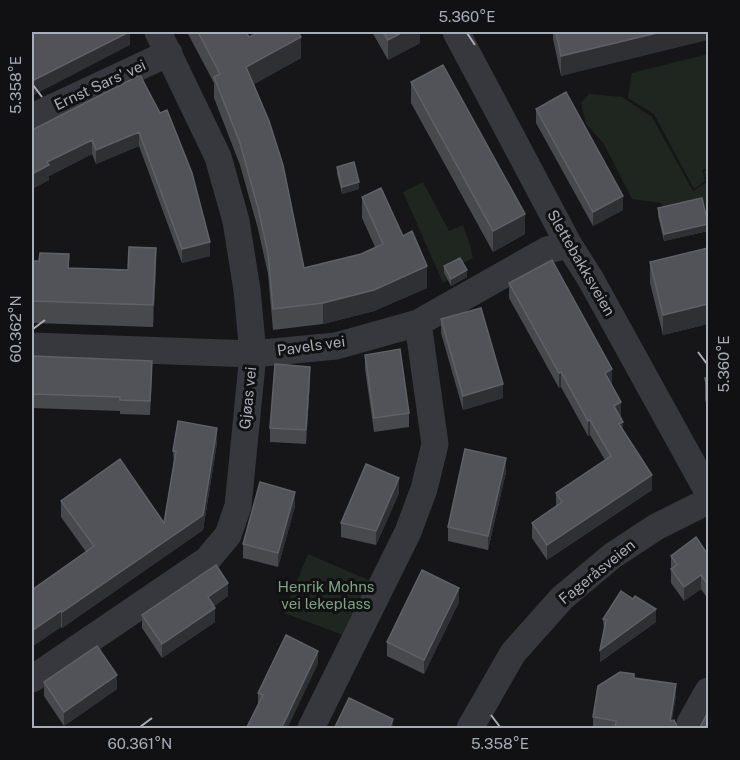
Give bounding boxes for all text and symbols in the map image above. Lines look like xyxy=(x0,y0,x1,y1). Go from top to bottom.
text: 5.360°E xyxy=(438,8,496,25)
text: 5.358°E xyxy=(7,56,24,114)
street label: Ernst Sars' vei xyxy=(51,56,148,113)
street label: Slettebakksveien xyxy=(544,207,619,319)
text: 60.362°N xyxy=(7,295,24,363)
street label: Pavels vei xyxy=(276,332,346,359)
text: 5.360°E xyxy=(715,335,732,393)
street label: Gjøas vei xyxy=(236,366,259,430)
street label: Fageråsveien xyxy=(555,536,638,607)
park label: Henrik Mohns vei lekeplass xyxy=(278,578,374,612)
text: 60.361°N xyxy=(108,735,172,752)
text: 5.358°E xyxy=(471,735,529,752)

